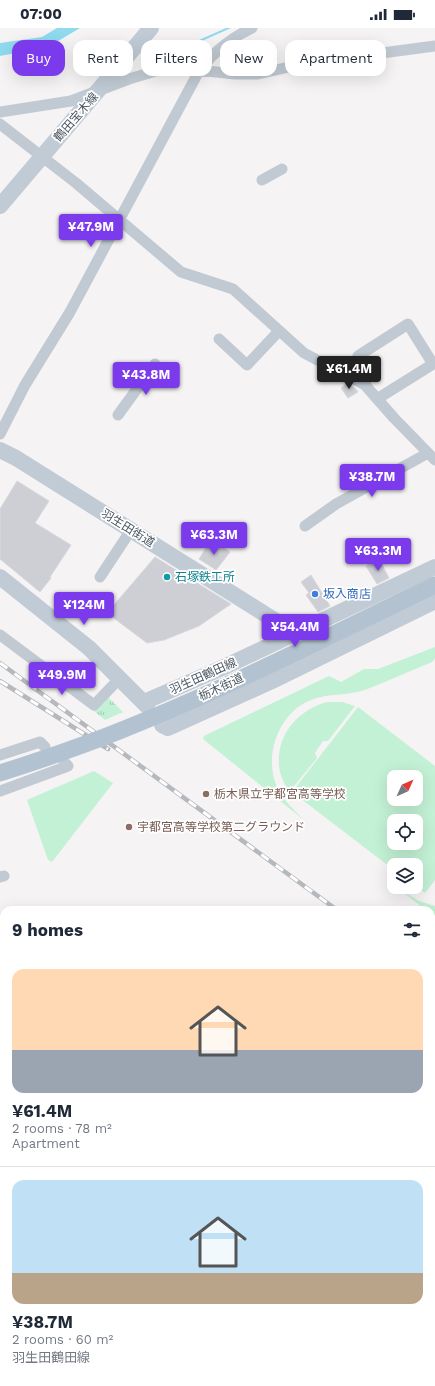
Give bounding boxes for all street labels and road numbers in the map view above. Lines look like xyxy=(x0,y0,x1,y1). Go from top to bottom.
street label: 鶴田宝木線 xyxy=(51,90,101,144)
street label: 羽生田街道 xyxy=(99,506,157,550)
street label: 羽生田鶴田線 xyxy=(167,655,239,697)
street label: 栃木街道 xyxy=(196,671,246,703)

